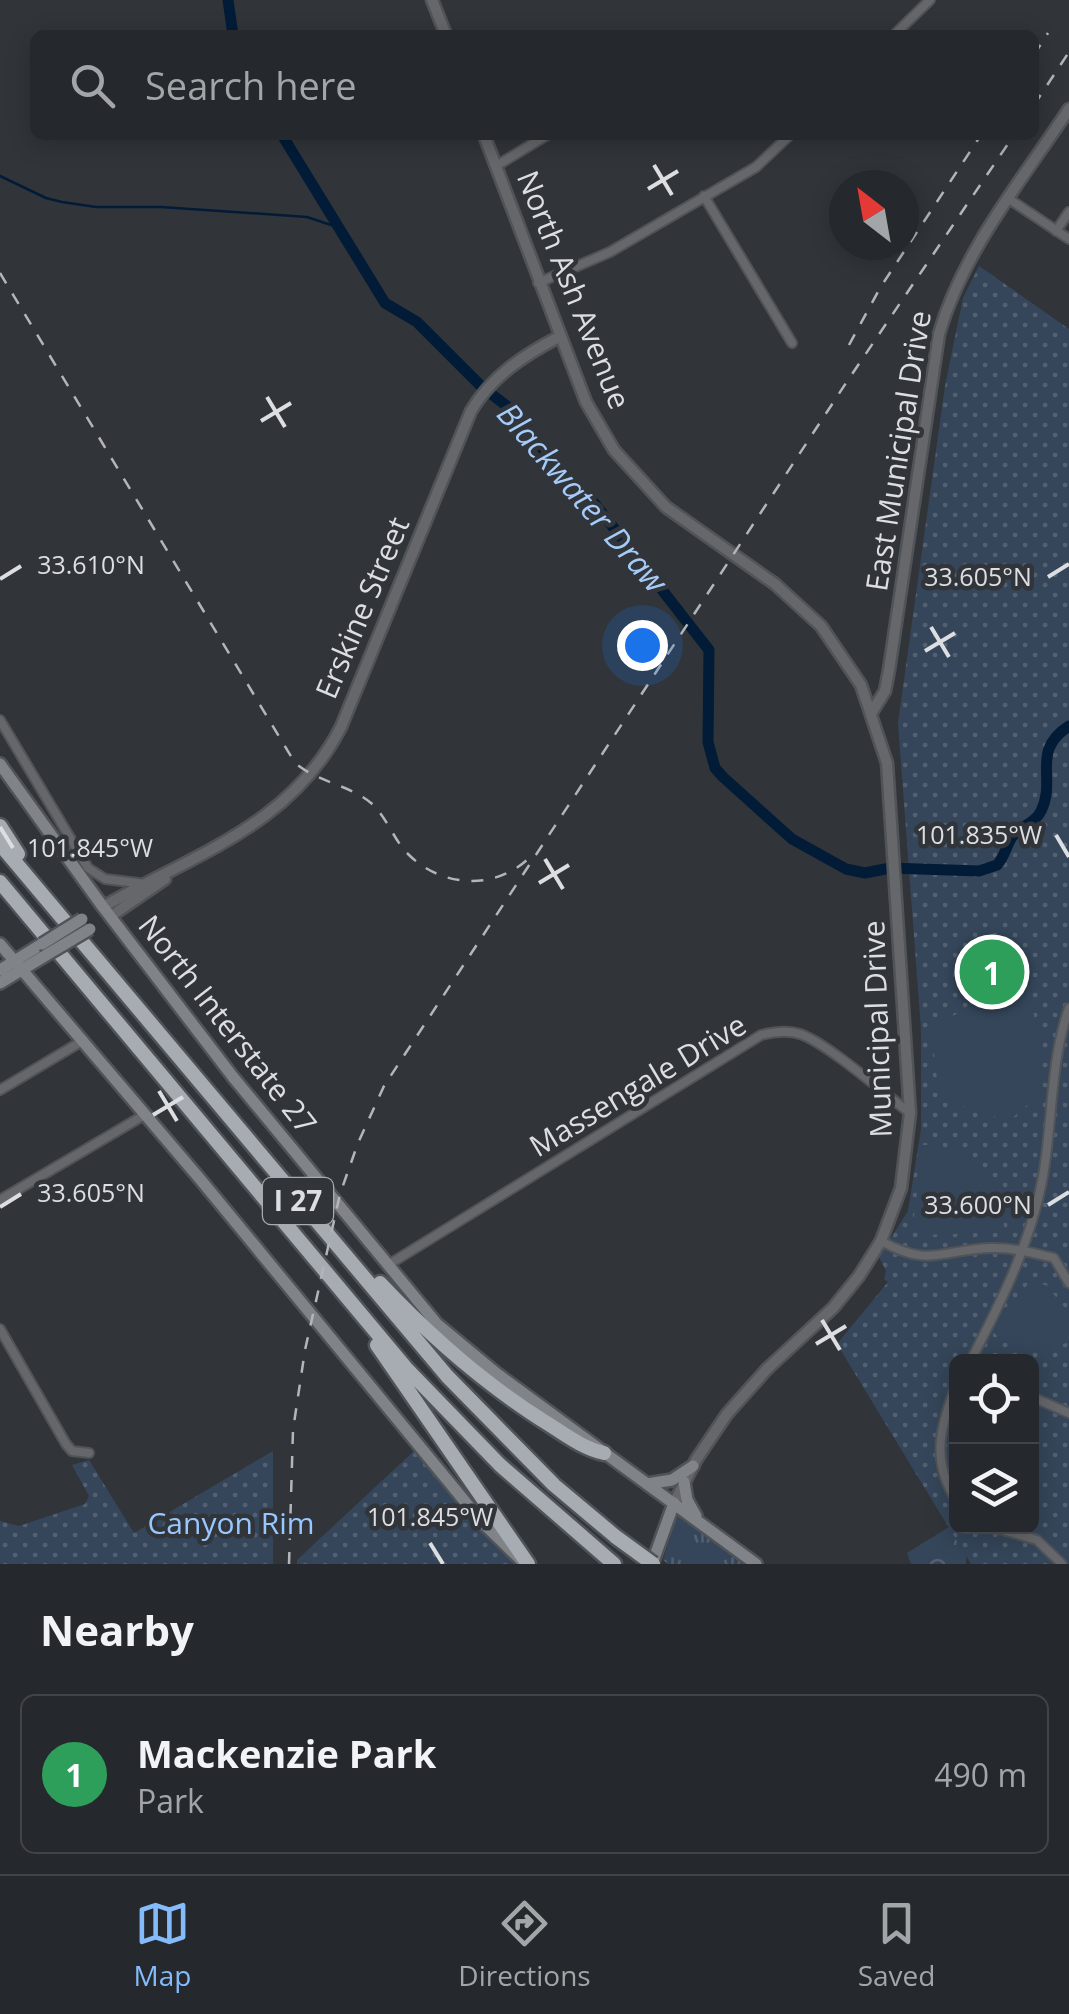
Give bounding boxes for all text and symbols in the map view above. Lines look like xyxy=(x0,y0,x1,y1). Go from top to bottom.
search box xyxy=(30,30,1039,140)
icon: search xyxy=(65,58,120,113)
text: Search here xyxy=(145,59,357,111)
street label: North Ash Avenue xyxy=(508,164,641,415)
north arrow xyxy=(829,170,919,260)
street label: East Municipal Drive xyxy=(855,308,940,594)
water label: Blackwater Draw xyxy=(489,393,679,603)
street label: Erskine Street xyxy=(305,510,418,704)
text: 33.610°N xyxy=(37,547,145,581)
text: 33.605°N xyxy=(924,559,1032,593)
your location xyxy=(617,620,668,671)
text: 101.835°W xyxy=(916,817,1042,851)
text: 101.845°W xyxy=(27,830,153,864)
street label: North Interstate 27 xyxy=(130,906,327,1142)
street label: Municipal Drive xyxy=(852,920,901,1138)
pin: 1 xyxy=(960,934,1024,1010)
street label: Massengale Drive xyxy=(521,1004,753,1166)
text: 33.605°N xyxy=(37,1175,145,1209)
road number: I 27 xyxy=(263,1178,333,1224)
text: 33.600°N xyxy=(924,1187,1032,1221)
map controls xyxy=(949,1354,1039,1534)
button: locate xyxy=(949,1354,1039,1444)
button: layers xyxy=(949,1444,1039,1534)
text: 101.845°W xyxy=(367,1499,493,1533)
park label: Canyon Rim xyxy=(147,1502,315,1543)
text: Nearby xyxy=(40,1601,194,1658)
text: Mackenzie Park xyxy=(137,1727,436,1779)
text: 1 xyxy=(65,1753,84,1796)
text: 490 m xyxy=(934,1753,1027,1796)
text: Park xyxy=(137,1779,204,1822)
tab: Map xyxy=(133,1896,191,1994)
tab: Directions xyxy=(458,1896,591,1994)
tab: Saved xyxy=(858,1896,935,1994)

